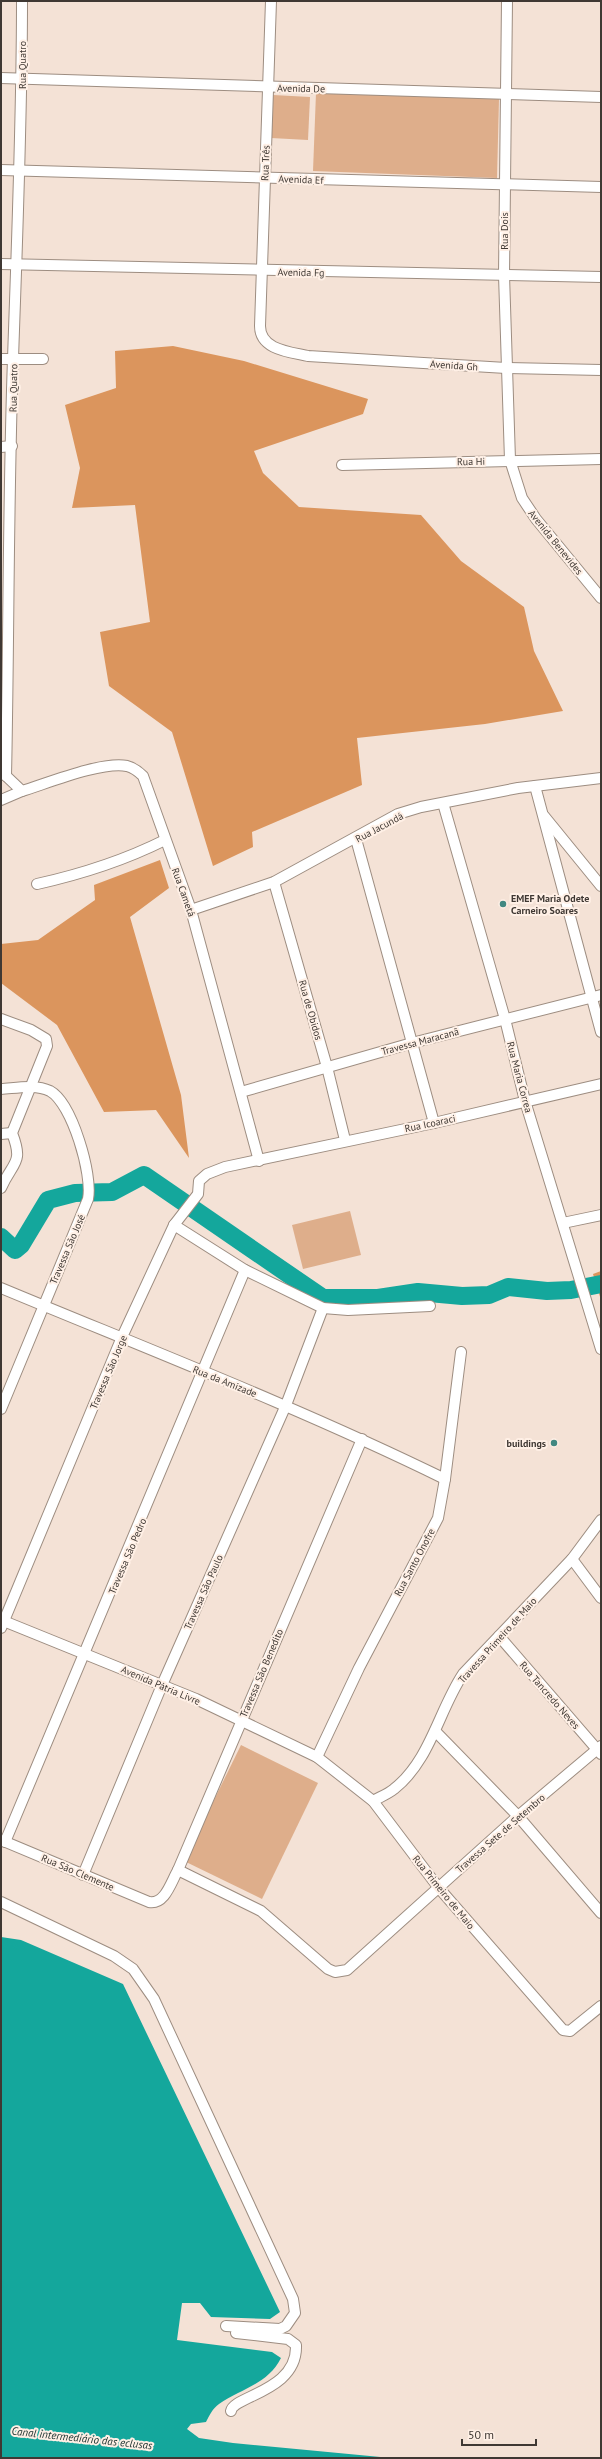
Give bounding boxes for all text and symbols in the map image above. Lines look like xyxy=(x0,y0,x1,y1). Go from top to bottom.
street label: Rua Quatro xyxy=(16,41,29,89)
street label: Avenida De xyxy=(277,82,325,95)
street label: Rua Três xyxy=(258,145,273,181)
street label: Avenida Ef xyxy=(278,172,325,187)
street label: Rua Dois xyxy=(498,212,511,250)
street label: Avenida Fg xyxy=(277,266,325,279)
street label: Avenida Gh xyxy=(430,357,478,374)
street label: Rua Quatro xyxy=(7,364,20,412)
street label: Rua Hi xyxy=(457,455,485,468)
street label: Avenida Benevides xyxy=(525,507,586,577)
street label: Rua Jacundá xyxy=(353,809,405,845)
street label: Rua Cametá xyxy=(169,866,198,918)
place label: EMEF Maria Odete Carneiro Soares xyxy=(511,892,589,917)
marker: EMEF Maria Odete Carneiro Soares xyxy=(498,899,508,909)
street label: Rua de Obidos xyxy=(296,979,325,1042)
street label: Travessa Maracanã xyxy=(380,1025,460,1058)
street label: Rua Maria Correa xyxy=(504,1040,535,1114)
street label: Rua Icoaraci xyxy=(403,1112,457,1135)
street label: Travessa São José xyxy=(47,1212,88,1286)
street label: Travessa São Jorge xyxy=(87,1333,130,1411)
street label: Rua da Amizade xyxy=(191,1363,259,1400)
place label: buildings xyxy=(507,1437,546,1450)
marker: buildings xyxy=(549,1438,559,1448)
street label: Travessa São Pedro xyxy=(106,1516,149,1596)
street label: Rua Santo Onofre xyxy=(391,1526,438,1598)
street label: Travessa São Paulo xyxy=(181,1553,226,1632)
street label: Travessa Primeiro de Maio xyxy=(455,1595,539,1686)
street label: Travessa São Benedito xyxy=(237,1627,286,1720)
street label: Rua Tancredo Neves xyxy=(517,1659,583,1732)
street label: Avenida Pátria Livre xyxy=(119,1663,202,1708)
street label: Travessa Sete de Setembro xyxy=(453,1791,548,1876)
street label: Rua São Clemente xyxy=(39,1851,116,1894)
street label: Rua Primeiro de Maio xyxy=(410,1853,477,1932)
scale bar xyxy=(462,2421,536,2447)
water label: Canal intermediário das eclusas xyxy=(11,2424,154,2452)
text: 50 m xyxy=(468,2427,494,2442)

